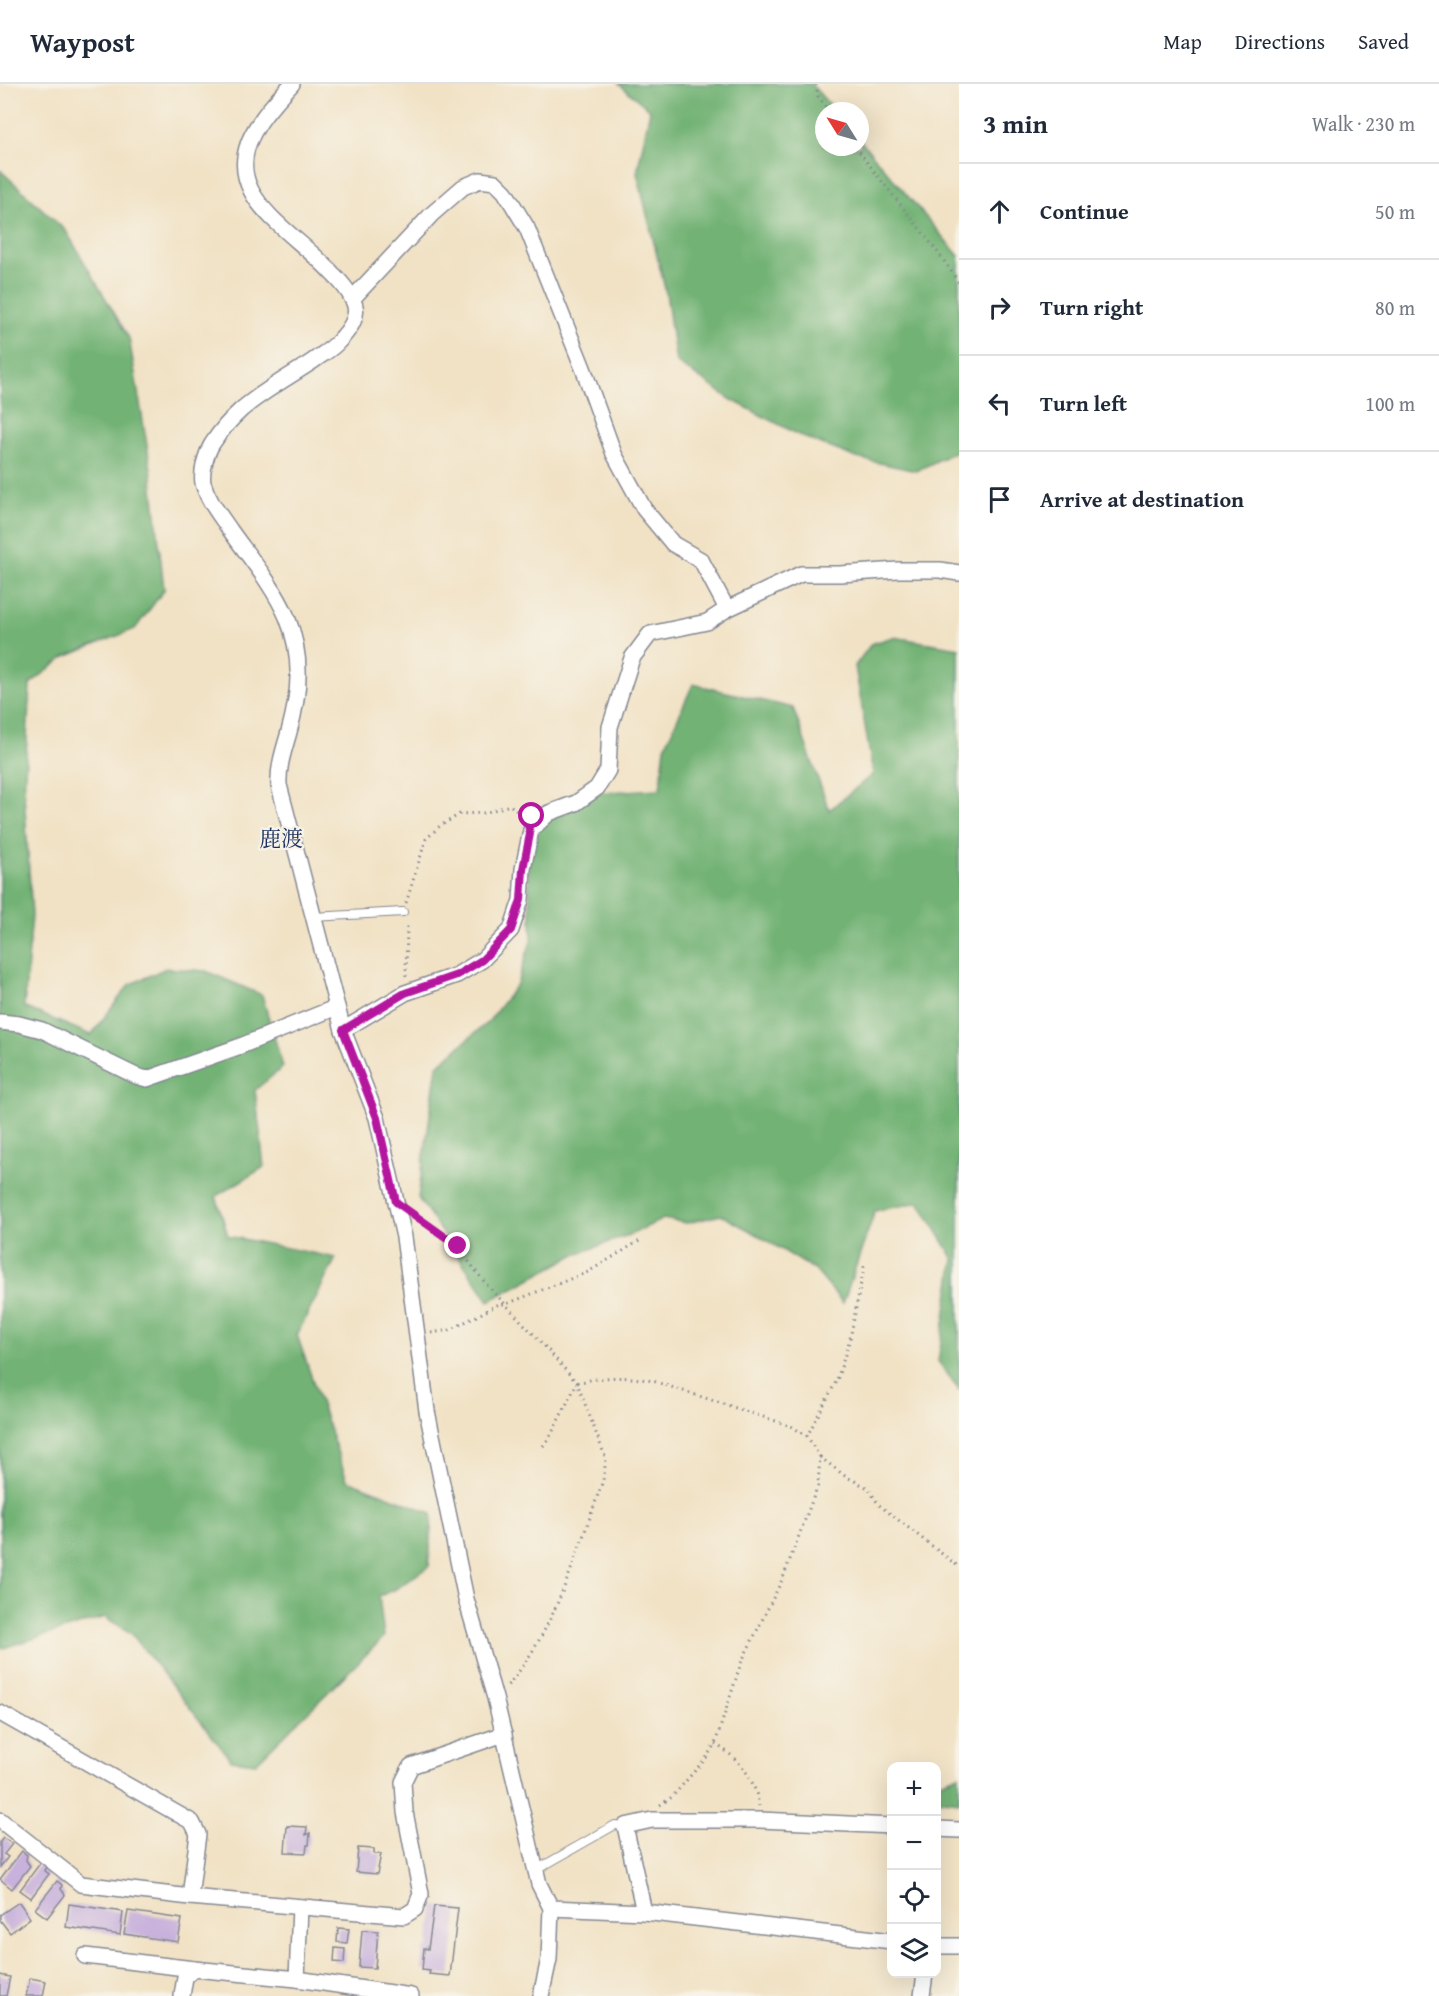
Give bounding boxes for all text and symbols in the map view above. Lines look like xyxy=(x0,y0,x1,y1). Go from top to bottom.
text: Waypost xyxy=(30,21,135,62)
text: Map xyxy=(1163,26,1202,57)
text: Directions xyxy=(1235,26,1325,57)
text: Saved xyxy=(1358,26,1409,57)
north arrow xyxy=(815,102,869,156)
text: 3 min xyxy=(983,104,1048,143)
text: Walk · 230 m xyxy=(1312,109,1415,138)
icon: ahead xyxy=(983,195,1016,228)
text: Continue xyxy=(1040,195,1129,227)
text: 50 m xyxy=(1375,197,1415,226)
icon: right xyxy=(983,291,1016,324)
text: Turn right xyxy=(1040,291,1143,323)
text: 80 m xyxy=(1375,293,1415,322)
icon: left xyxy=(983,387,1016,420)
text: Turn left xyxy=(1040,387,1127,419)
text: 100 m xyxy=(1365,389,1415,418)
icon: arrive xyxy=(983,483,1016,516)
text: Arrive at destination xyxy=(1040,483,1244,515)
route start xyxy=(518,802,544,828)
district label: 鹿渡 xyxy=(259,822,303,854)
route end xyxy=(444,1232,470,1258)
map controls xyxy=(887,1762,941,1978)
button: + xyxy=(887,1762,941,1816)
button: − xyxy=(887,1816,941,1870)
button: locate xyxy=(887,1870,941,1924)
button: layers xyxy=(887,1924,941,1978)

